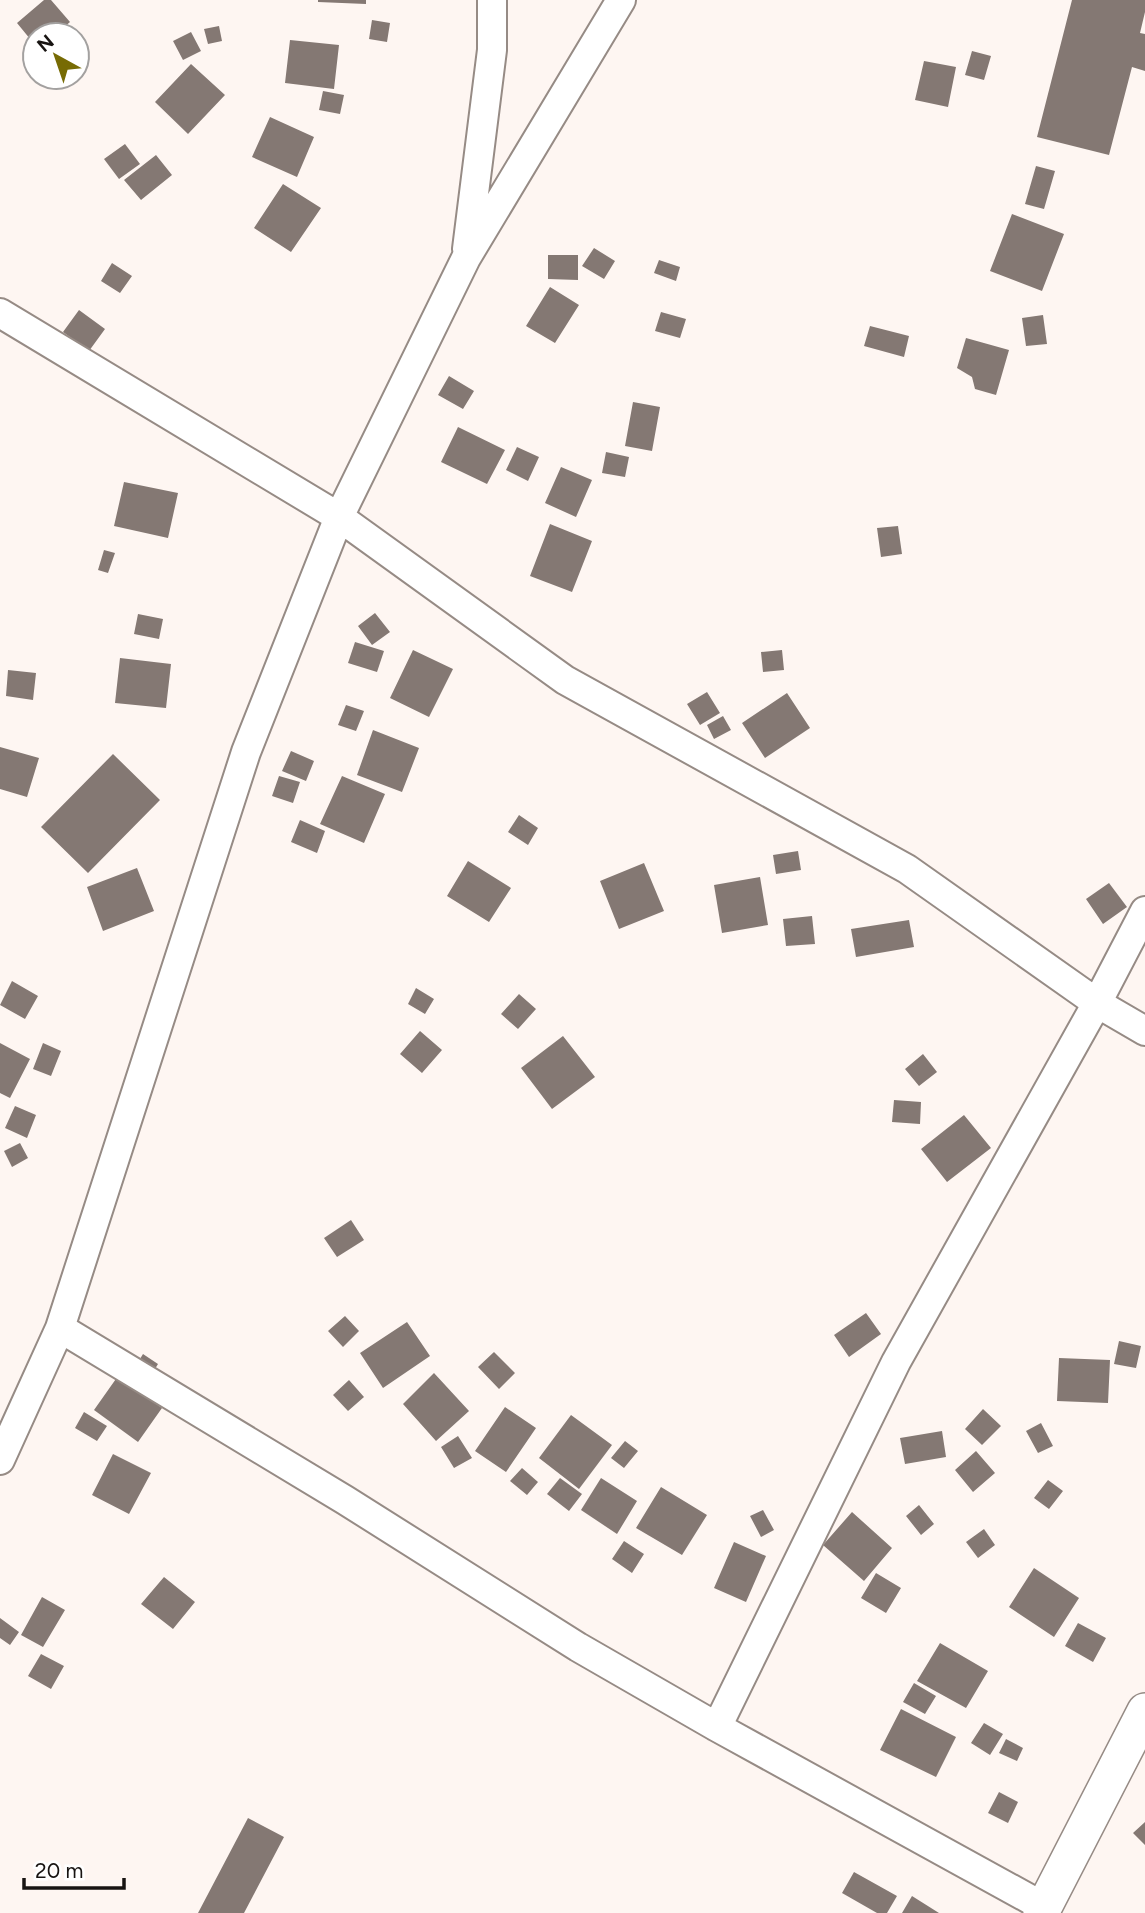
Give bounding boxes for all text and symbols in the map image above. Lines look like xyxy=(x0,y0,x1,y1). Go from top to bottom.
north arrow xyxy=(21,21,91,91)
text: N xyxy=(32,30,58,57)
scale bar xyxy=(24,1846,124,1890)
text: 20 m xyxy=(35,1858,83,1883)

